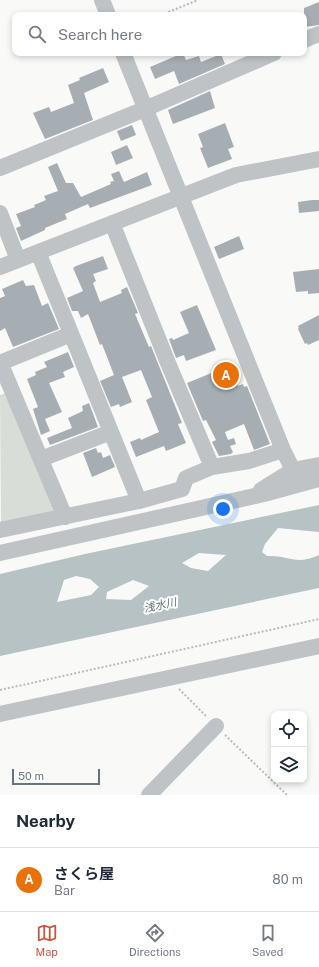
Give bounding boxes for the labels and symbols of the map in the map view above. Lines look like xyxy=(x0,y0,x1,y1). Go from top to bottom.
pin: A xyxy=(213,360,239,390)
your location xyxy=(213,499,233,519)
water label: 浅水川 xyxy=(143,595,178,614)
scale bar xyxy=(12,767,100,786)

